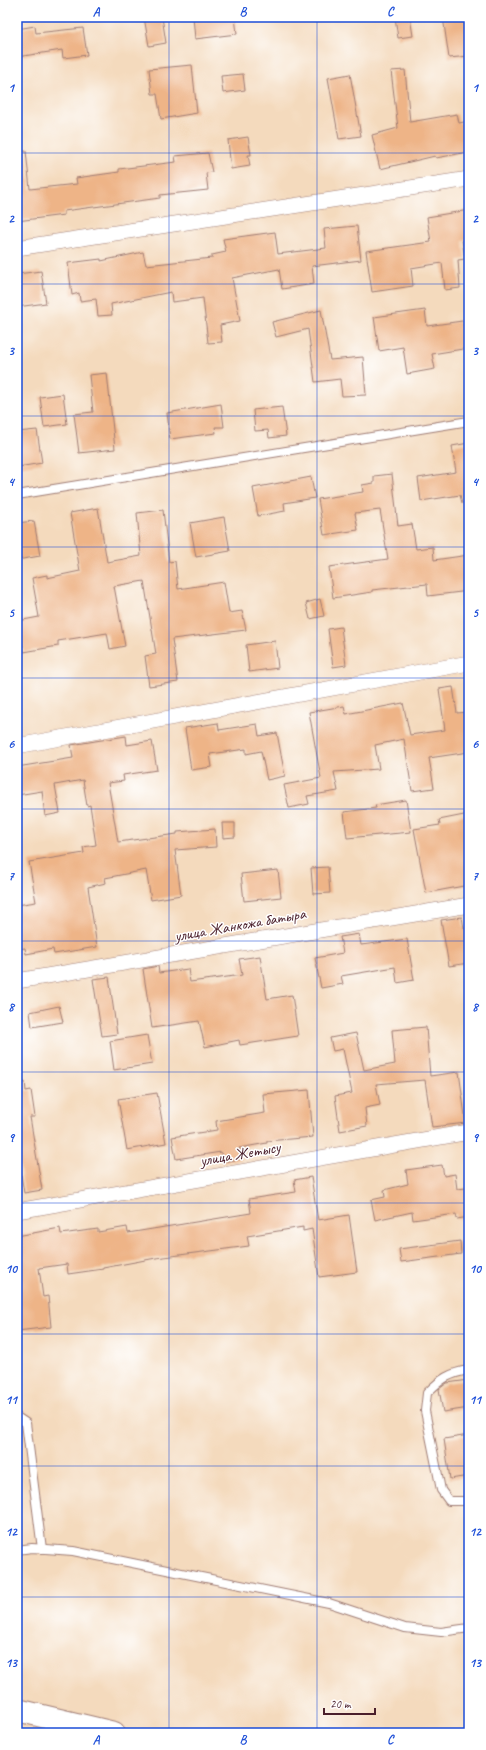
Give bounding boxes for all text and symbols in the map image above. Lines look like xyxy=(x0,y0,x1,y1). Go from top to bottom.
text: A xyxy=(93,4,101,20)
text: B xyxy=(240,4,248,20)
text: C xyxy=(387,4,395,20)
text: 1 xyxy=(8,80,16,96)
text: 1 xyxy=(472,80,480,96)
text: 2 xyxy=(8,211,15,227)
text: 2 xyxy=(472,211,479,227)
text: 3 xyxy=(8,343,15,359)
text: 3 xyxy=(472,343,479,359)
text: 4 xyxy=(8,474,16,490)
text: 4 xyxy=(472,474,480,490)
text: 5 xyxy=(8,605,15,621)
text: 5 xyxy=(472,605,479,621)
text: 6 xyxy=(8,736,15,752)
text: 6 xyxy=(472,736,479,752)
text: 7 xyxy=(8,868,15,884)
text: 7 xyxy=(472,868,479,884)
street label: улица Жанкожа батыра xyxy=(172,903,308,947)
text: 8 xyxy=(8,999,16,1015)
text: 8 xyxy=(472,999,480,1015)
text: 9 xyxy=(8,1130,15,1146)
text: 9 xyxy=(472,1130,479,1146)
street label: улица Жетысу xyxy=(197,1137,283,1171)
text: 10 xyxy=(5,1261,18,1277)
text: 10 xyxy=(469,1261,482,1277)
text: 11 xyxy=(5,1392,19,1408)
text: 11 xyxy=(469,1392,483,1408)
text: 12 xyxy=(5,1524,18,1540)
text: 12 xyxy=(469,1524,482,1540)
text: 13 xyxy=(5,1655,18,1671)
text: 13 xyxy=(469,1655,482,1671)
scale bar xyxy=(324,1690,375,1716)
text: 20 m xyxy=(330,1696,352,1712)
text: A xyxy=(93,1732,101,1748)
text: B xyxy=(240,1732,248,1748)
text: C xyxy=(387,1732,395,1748)

